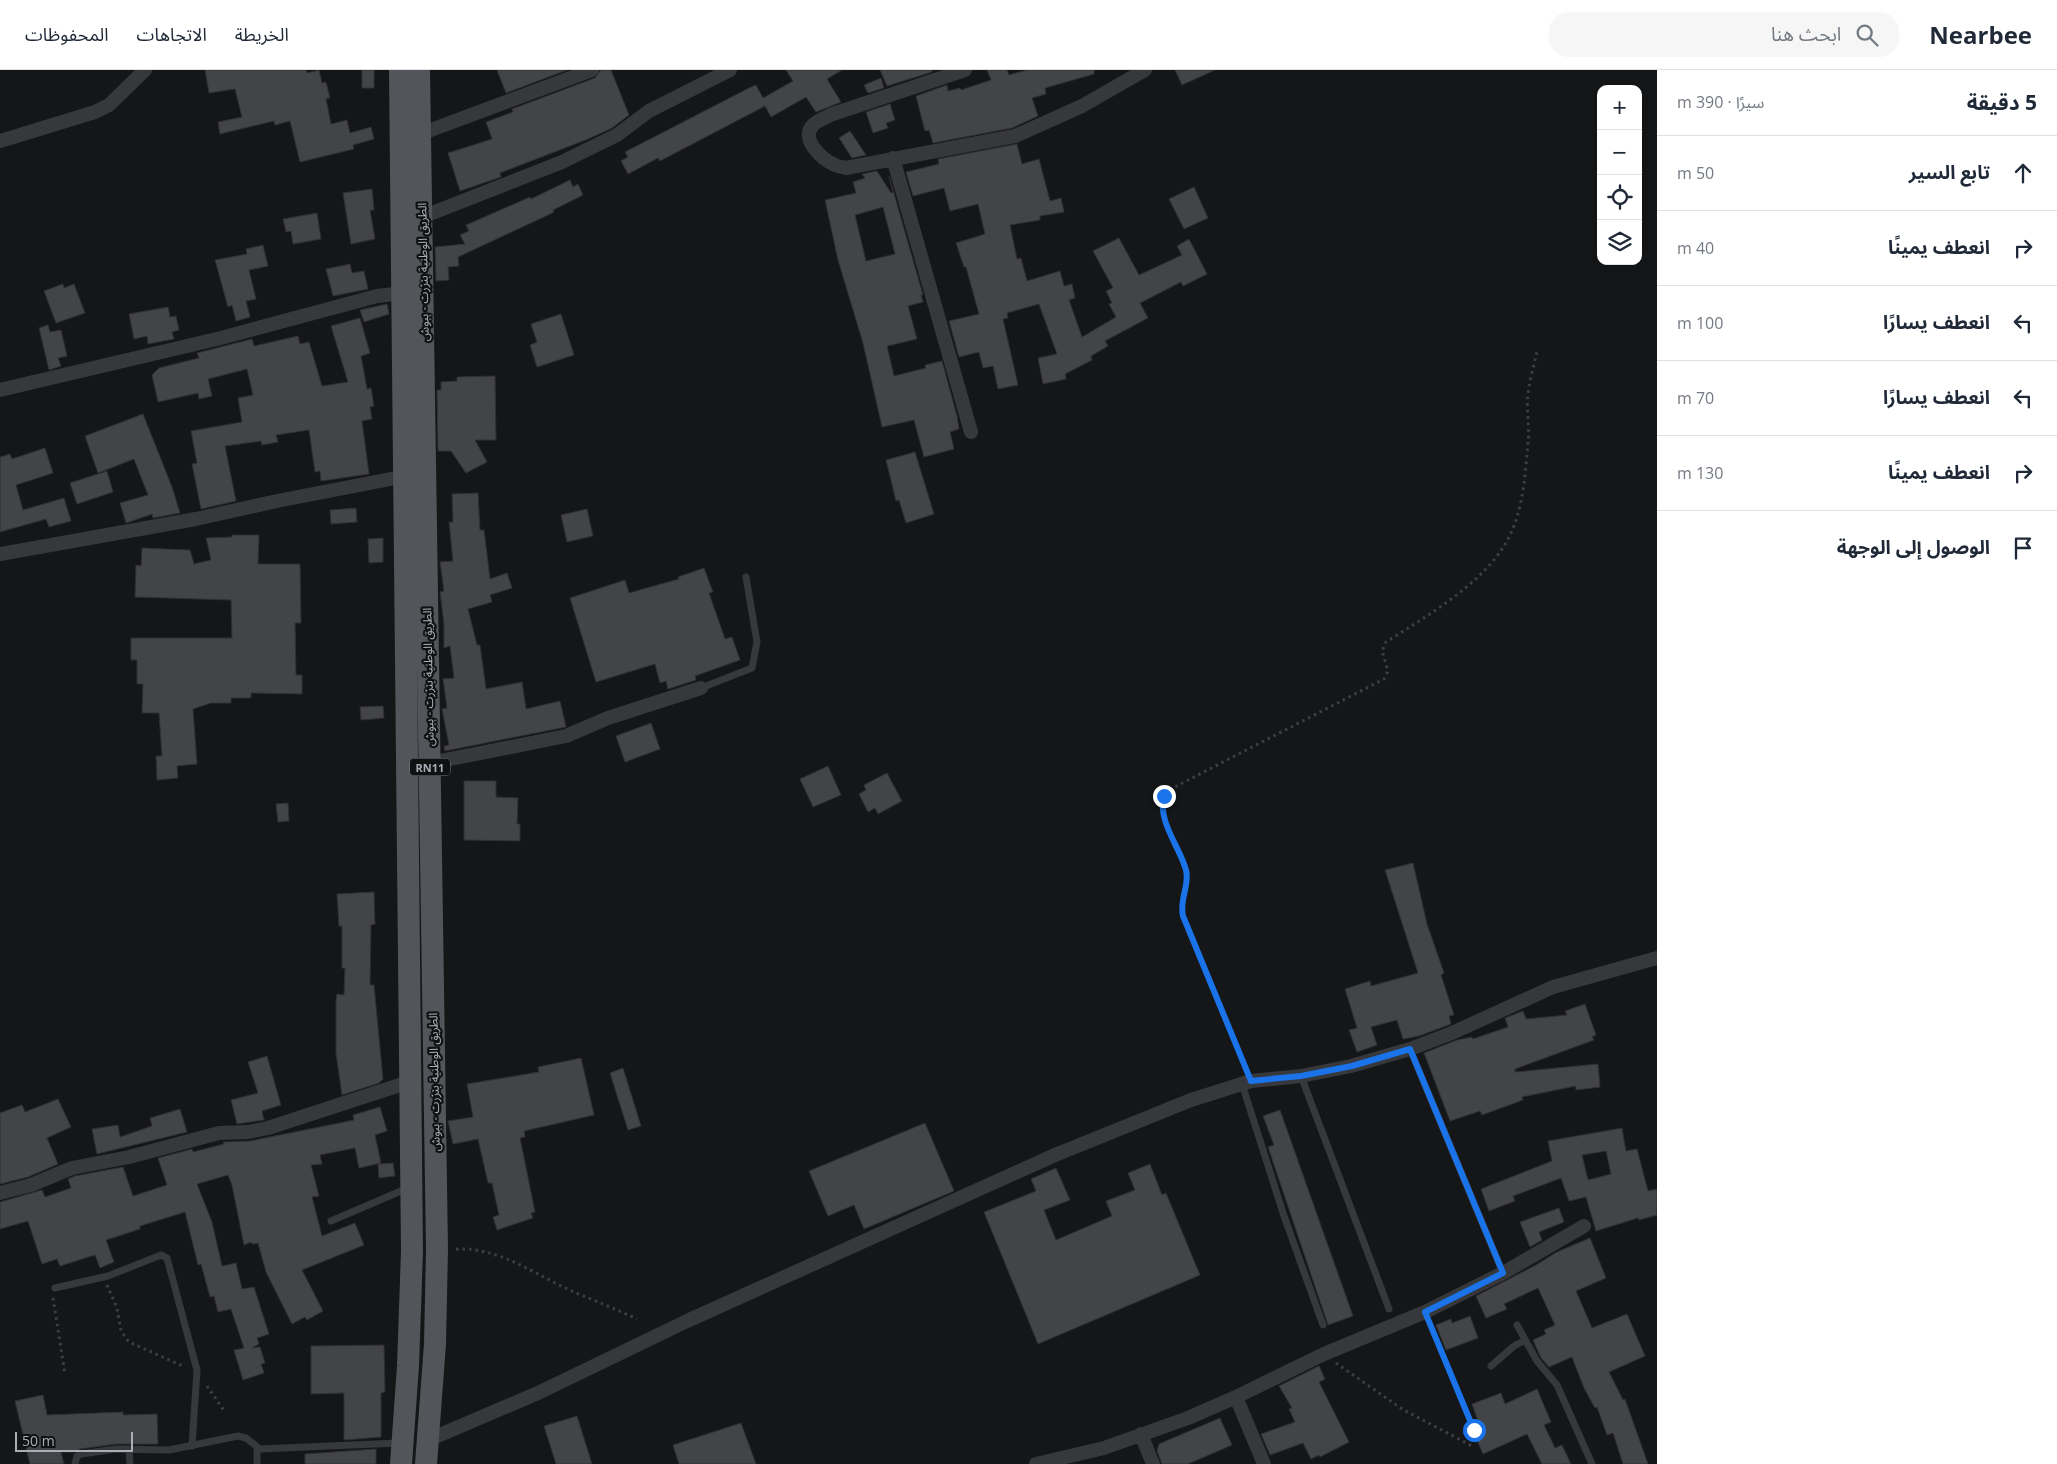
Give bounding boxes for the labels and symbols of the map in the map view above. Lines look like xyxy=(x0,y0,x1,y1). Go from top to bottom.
street label: الطريق الوطنية بنزرت - ببوش xyxy=(413,202,433,341)
street label: الطريق الوطنية بنزرت - ببوش xyxy=(418,607,438,746)
road number: RN11 xyxy=(410,759,450,776)
route end xyxy=(1153,785,1176,808)
street label: الطريق الوطنية بنزرت - ببوش xyxy=(424,1012,444,1151)
route start xyxy=(1463,1419,1486,1442)
scale bar xyxy=(15,1429,132,1452)

